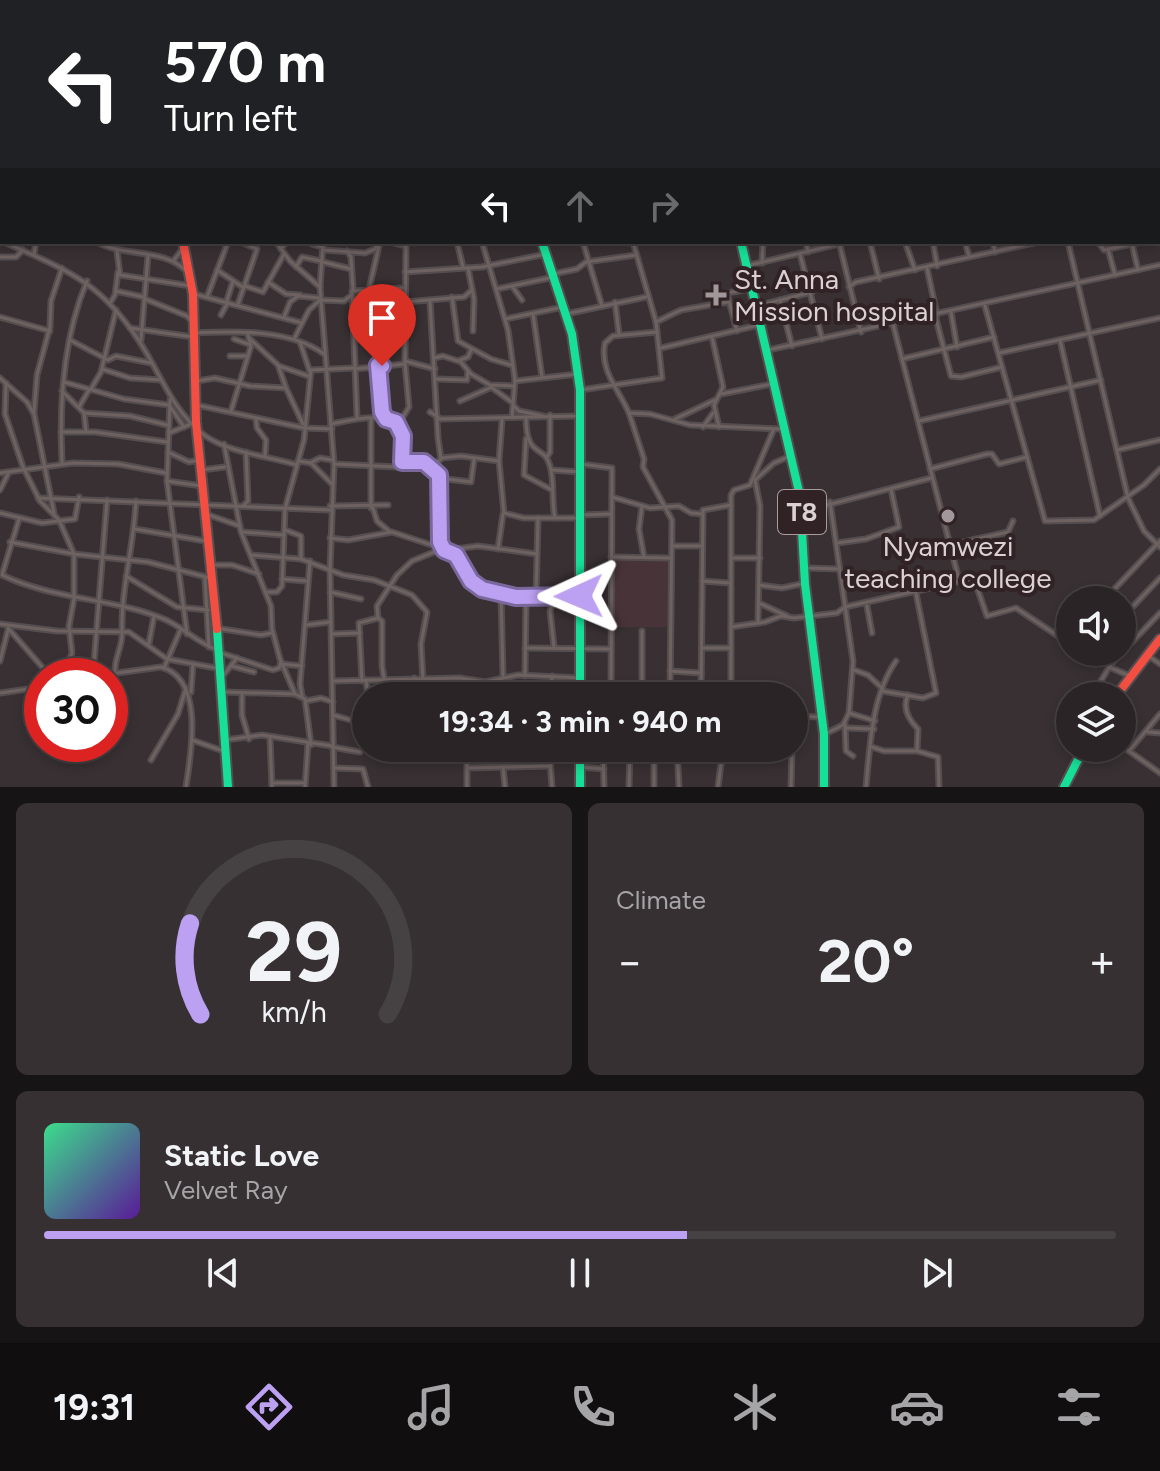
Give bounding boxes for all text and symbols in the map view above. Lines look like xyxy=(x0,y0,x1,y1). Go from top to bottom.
text: 570 m xyxy=(164,29,326,96)
icon: left xyxy=(32,32,136,136)
text: Turn left xyxy=(164,97,298,140)
icon: left xyxy=(474,184,518,228)
icon: ahead xyxy=(558,184,602,228)
icon: right xyxy=(642,184,686,228)
place label: St. Anna Mission hospital xyxy=(734,262,934,328)
pin xyxy=(348,284,416,366)
marker: St. Anna Mission hospital xyxy=(705,284,727,306)
icon: arrive xyxy=(360,296,404,340)
road number: T8 xyxy=(778,490,826,534)
marker: Nyamwezi teaching college xyxy=(939,507,957,525)
place label: Nyamwezi teaching college xyxy=(844,529,1052,595)
position arrow xyxy=(537,554,621,638)
map controls xyxy=(1056,586,1136,762)
button: sound xyxy=(1056,586,1136,666)
speed limit sign: 30 xyxy=(24,658,128,762)
button: layers xyxy=(1056,682,1136,762)
text: 19:34 · 3 min · 940 m xyxy=(439,703,721,740)
text: Climate xyxy=(616,884,706,916)
text: 29 xyxy=(246,902,342,1002)
text: 20° xyxy=(818,925,914,997)
text: − xyxy=(616,935,643,988)
text: + xyxy=(1089,935,1116,988)
text: km/h xyxy=(261,995,327,1029)
text: Static Love xyxy=(164,1137,319,1174)
text: Velvet Ray xyxy=(164,1174,288,1206)
icon: previous xyxy=(201,1251,245,1295)
icon: pause xyxy=(558,1251,602,1295)
icon: next xyxy=(915,1251,959,1295)
icon: directions xyxy=(241,1379,297,1435)
icon: music xyxy=(403,1379,459,1435)
icon: phone xyxy=(565,1379,621,1435)
icon: climate xyxy=(727,1379,783,1435)
icon: car xyxy=(889,1379,945,1435)
icon: filters xyxy=(1051,1379,1107,1435)
text: 19:31 xyxy=(53,1386,135,1429)

